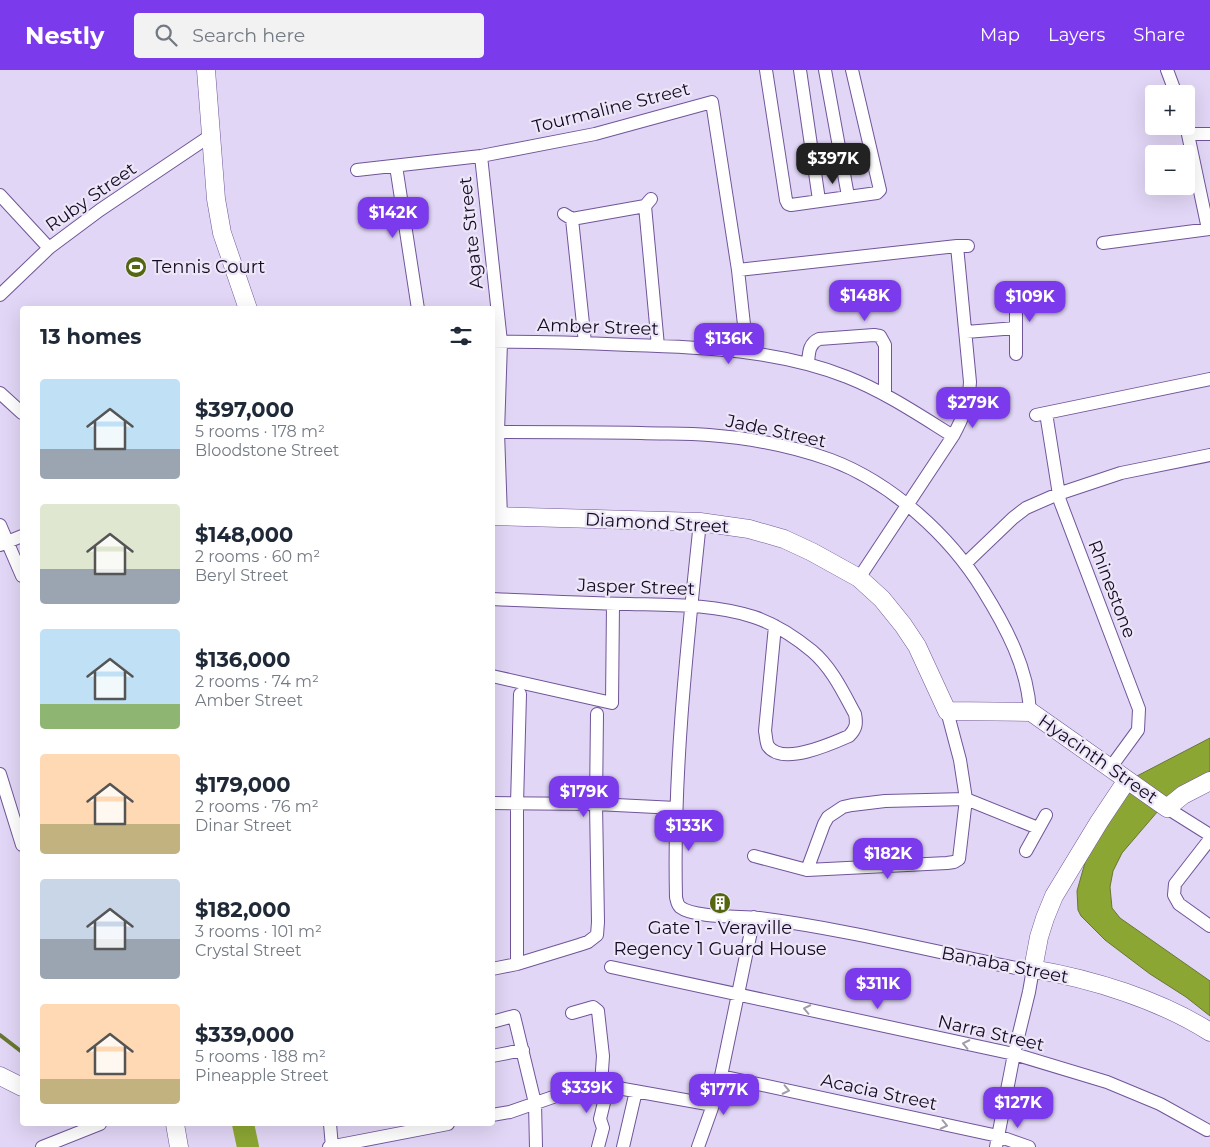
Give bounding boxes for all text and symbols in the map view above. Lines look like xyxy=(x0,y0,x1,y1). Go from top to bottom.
search box xyxy=(134,13,484,58)
text: Nestly xyxy=(25,21,104,50)
icon: search xyxy=(152,21,180,49)
text: Search here xyxy=(192,24,305,47)
text: Map xyxy=(980,24,1020,46)
text: Layers xyxy=(1048,24,1105,46)
text: Share xyxy=(1133,24,1185,46)
street label: Tourmaline Street xyxy=(530,78,692,138)
map controls xyxy=(1145,85,1195,195)
button: + xyxy=(1145,85,1195,135)
pin: $397K xyxy=(798,142,868,185)
button: − xyxy=(1145,145,1195,195)
text: $397K xyxy=(807,149,859,168)
street label: Ruby Street xyxy=(41,158,141,236)
street label: Agate Street xyxy=(454,176,488,290)
pin: $142K xyxy=(358,196,428,239)
text: $142K xyxy=(369,203,417,222)
sports icon: Tennis Court xyxy=(124,255,148,279)
place label: Tennis Court xyxy=(152,256,265,278)
pin: $148K xyxy=(830,280,900,322)
pin: $109K xyxy=(995,280,1065,323)
text: $148K xyxy=(840,286,890,305)
text: $109K xyxy=(1005,287,1055,306)
street label: Amber Street xyxy=(537,314,659,340)
icon: filters xyxy=(447,322,475,350)
pin: $136K xyxy=(694,322,764,365)
text: 13 homes xyxy=(40,324,141,349)
text: $136K xyxy=(705,329,753,348)
pin: $279K xyxy=(938,386,1008,429)
text: $279K xyxy=(947,393,999,412)
text: $397,000 xyxy=(195,397,294,422)
icon: home xyxy=(80,399,140,459)
street label: Jade Street xyxy=(723,409,828,452)
text: 5 rooms · 178 m² xyxy=(195,422,325,441)
text: Bloodstone Street xyxy=(195,441,339,460)
street label: Diamond Street xyxy=(584,508,730,538)
text: $148,000 xyxy=(195,522,293,547)
icon: home xyxy=(80,524,140,584)
street label: Rhinestone xyxy=(1083,537,1141,641)
text: 2 rooms · 60 m² xyxy=(195,547,320,566)
text: Beryl Street xyxy=(195,566,289,585)
street label: Jasper Street xyxy=(576,574,695,600)
text: $136,000 xyxy=(195,647,290,672)
icon: home xyxy=(80,649,140,709)
text: 2 rooms · 74 m² xyxy=(195,672,319,691)
text: Amber Street xyxy=(195,691,303,710)
street label: Hyacinth Street xyxy=(1034,710,1162,808)
text: $179,000 xyxy=(195,772,291,797)
icon: home xyxy=(80,774,140,834)
pin: $179K xyxy=(549,776,619,818)
text: $179K xyxy=(560,782,608,801)
text: 2 rooms · 76 m² xyxy=(195,797,319,816)
pin: $133K xyxy=(654,810,724,852)
text: Dinar Street xyxy=(195,816,292,835)
text: $133K xyxy=(665,816,713,835)
pin: $182K xyxy=(853,838,923,880)
text: $182K xyxy=(864,844,912,863)
building icon: Gate 1 - Veraville Regency 1 Guard House xyxy=(708,891,732,915)
text: $182,000 xyxy=(195,897,291,922)
icon: home xyxy=(80,899,140,959)
place label: Gate 1 - Veraville Regency 1 Guard House xyxy=(613,917,827,960)
text: 3 rooms · 101 m² xyxy=(195,922,322,941)
text: Crystal Street xyxy=(195,941,302,960)
street label: Banaba Street xyxy=(940,942,1070,988)
pin: $311K xyxy=(843,968,913,1010)
text: $311K xyxy=(856,974,900,993)
one-way arrow xyxy=(803,1004,812,1014)
street label: Narra Street xyxy=(936,1010,1046,1056)
text: $339,000 xyxy=(195,1022,294,1047)
icon: home xyxy=(80,1024,140,1084)
one-way arrow xyxy=(962,1039,970,1050)
text: 5 rooms · 188 m² xyxy=(195,1047,326,1066)
text: Pineapple Street xyxy=(195,1066,329,1085)
street label: Acacia Street xyxy=(819,1069,939,1115)
pin: $339K xyxy=(552,1072,622,1114)
pin: $177K xyxy=(689,1074,759,1116)
text: $339K xyxy=(561,1078,613,1097)
text: $177K xyxy=(700,1080,748,1099)
one-way arrow xyxy=(781,1084,790,1095)
pin: $127K xyxy=(983,1086,1053,1129)
text: $127K xyxy=(994,1093,1042,1112)
one-way arrow xyxy=(940,1119,949,1130)

